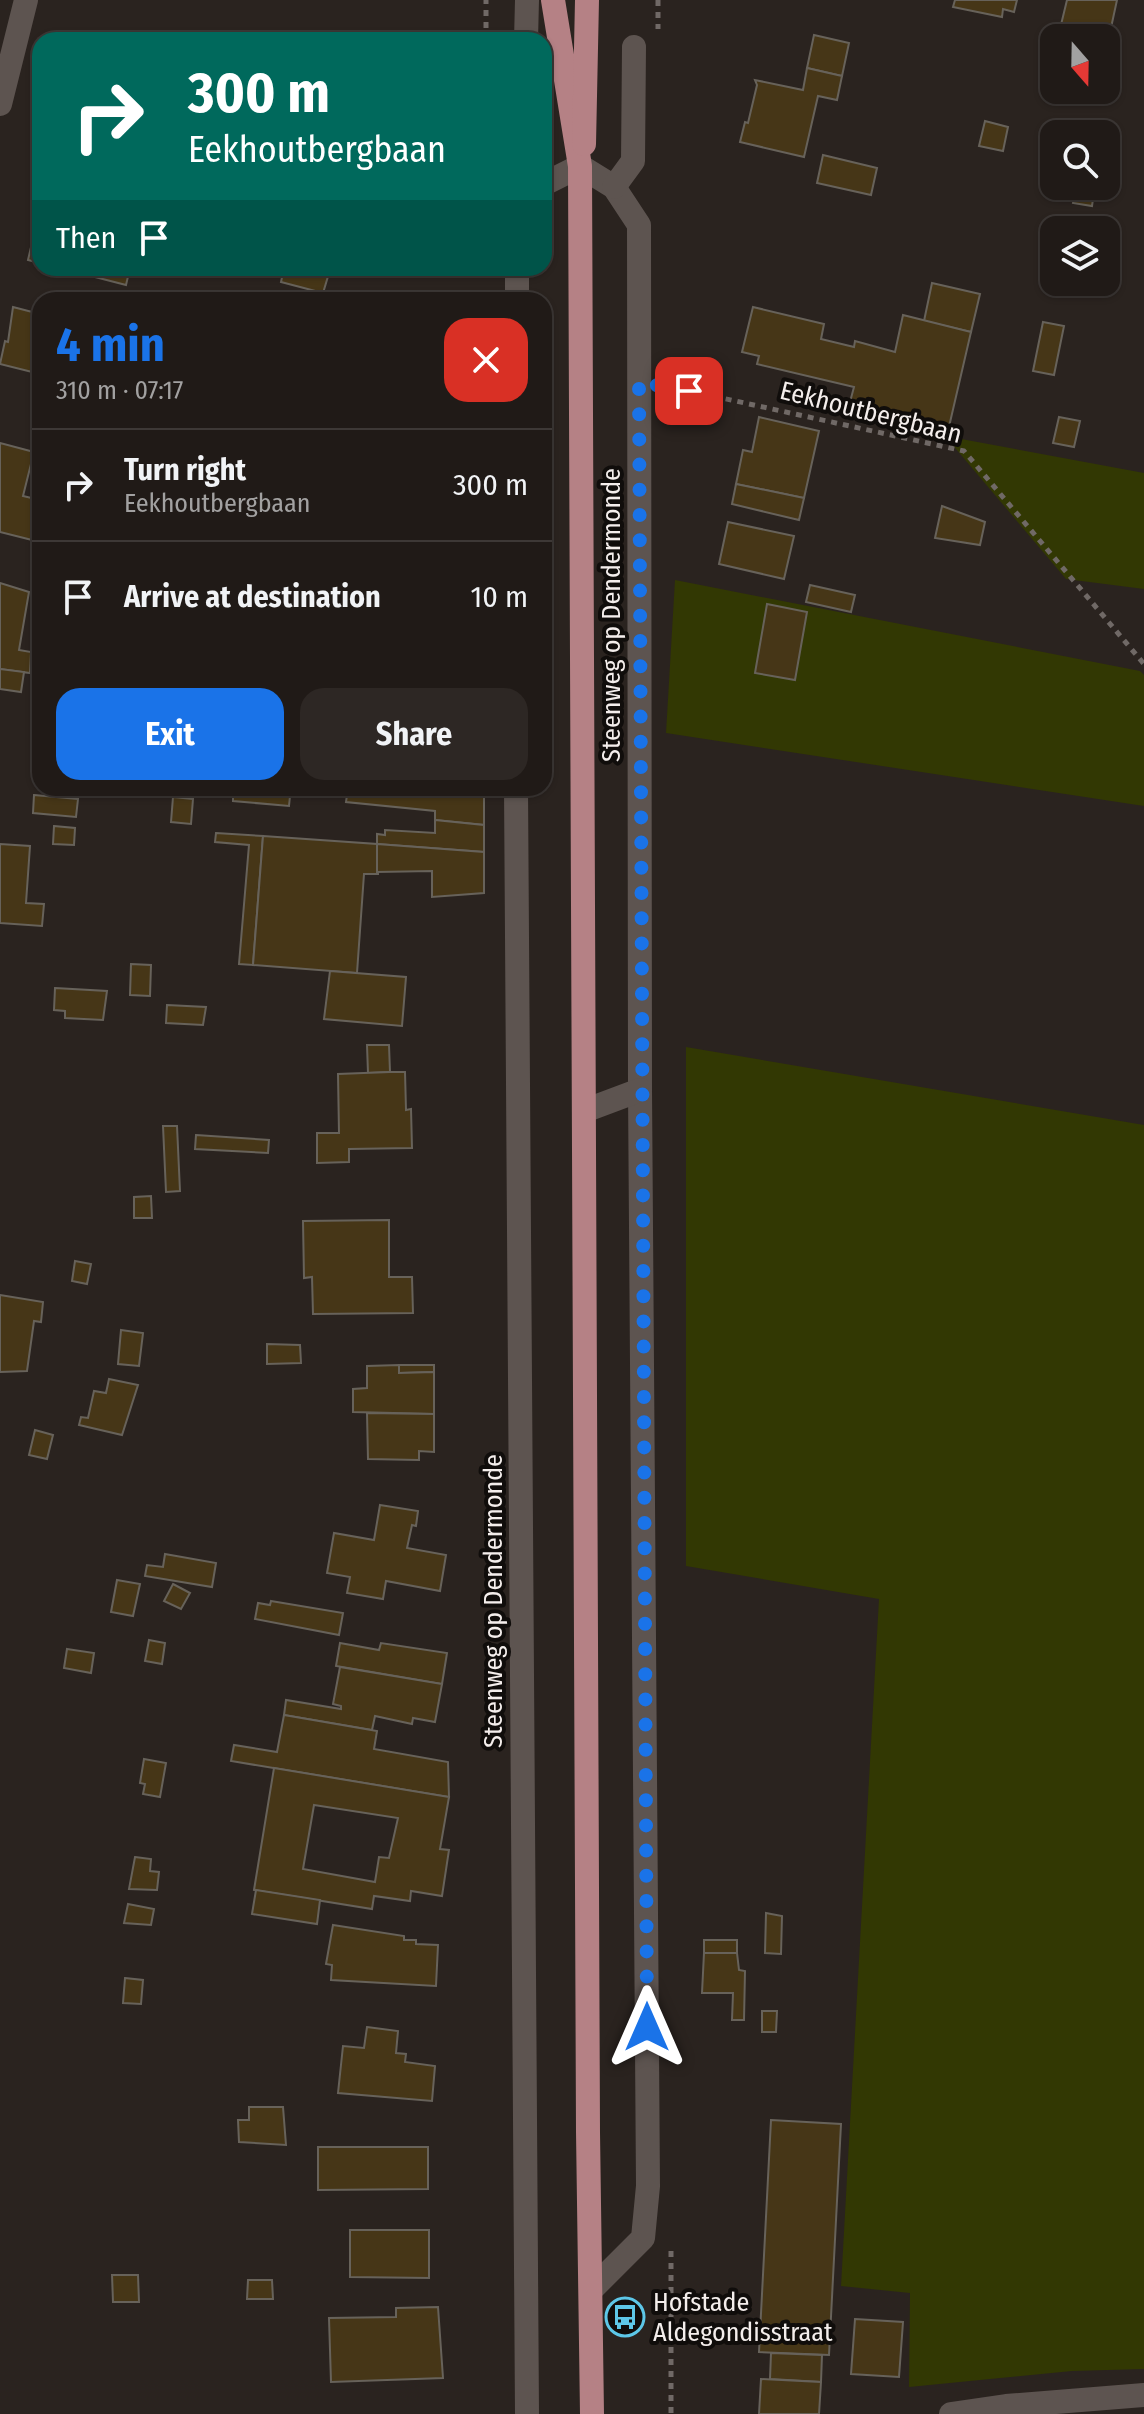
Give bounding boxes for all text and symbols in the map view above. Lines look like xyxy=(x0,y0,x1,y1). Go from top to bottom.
north arrow xyxy=(1040,24,1120,104)
map controls xyxy=(1040,24,1120,296)
text: 300 m xyxy=(188,60,330,127)
icon: right xyxy=(56,64,160,168)
button: search xyxy=(1040,120,1120,200)
text: Eekhoutbergbaan xyxy=(188,128,446,172)
icon: arrive xyxy=(132,216,176,260)
button: layers xyxy=(1040,216,1120,296)
text: Then xyxy=(56,220,116,256)
text: 4 min xyxy=(56,316,165,374)
button: close xyxy=(444,318,528,402)
pin xyxy=(655,357,723,425)
icon: arrive xyxy=(667,369,711,413)
text: 310 m · 07:17 xyxy=(56,375,183,406)
street label: Eekhoutbergbaan xyxy=(777,375,965,450)
text: Turn right xyxy=(124,452,246,488)
icon: right xyxy=(56,463,100,507)
text: 300 m xyxy=(453,467,528,503)
street label: Steenweg op Dendermonde xyxy=(596,468,627,762)
text: Eekhoutbergbaan xyxy=(124,488,310,519)
icon: arrive xyxy=(56,575,100,619)
text: Arrive at destination xyxy=(124,579,381,615)
text: 10 m xyxy=(471,579,528,615)
button: Exit xyxy=(56,688,284,780)
button: Share xyxy=(300,688,528,780)
street label: Steenweg op Dendermonde xyxy=(478,1454,509,1748)
position arrow xyxy=(605,1985,689,2069)
place label: Hofstade Aldegondisstraat xyxy=(653,2287,833,2348)
bus stop icon: Hofstade Aldegondisstraat xyxy=(604,2296,646,2338)

